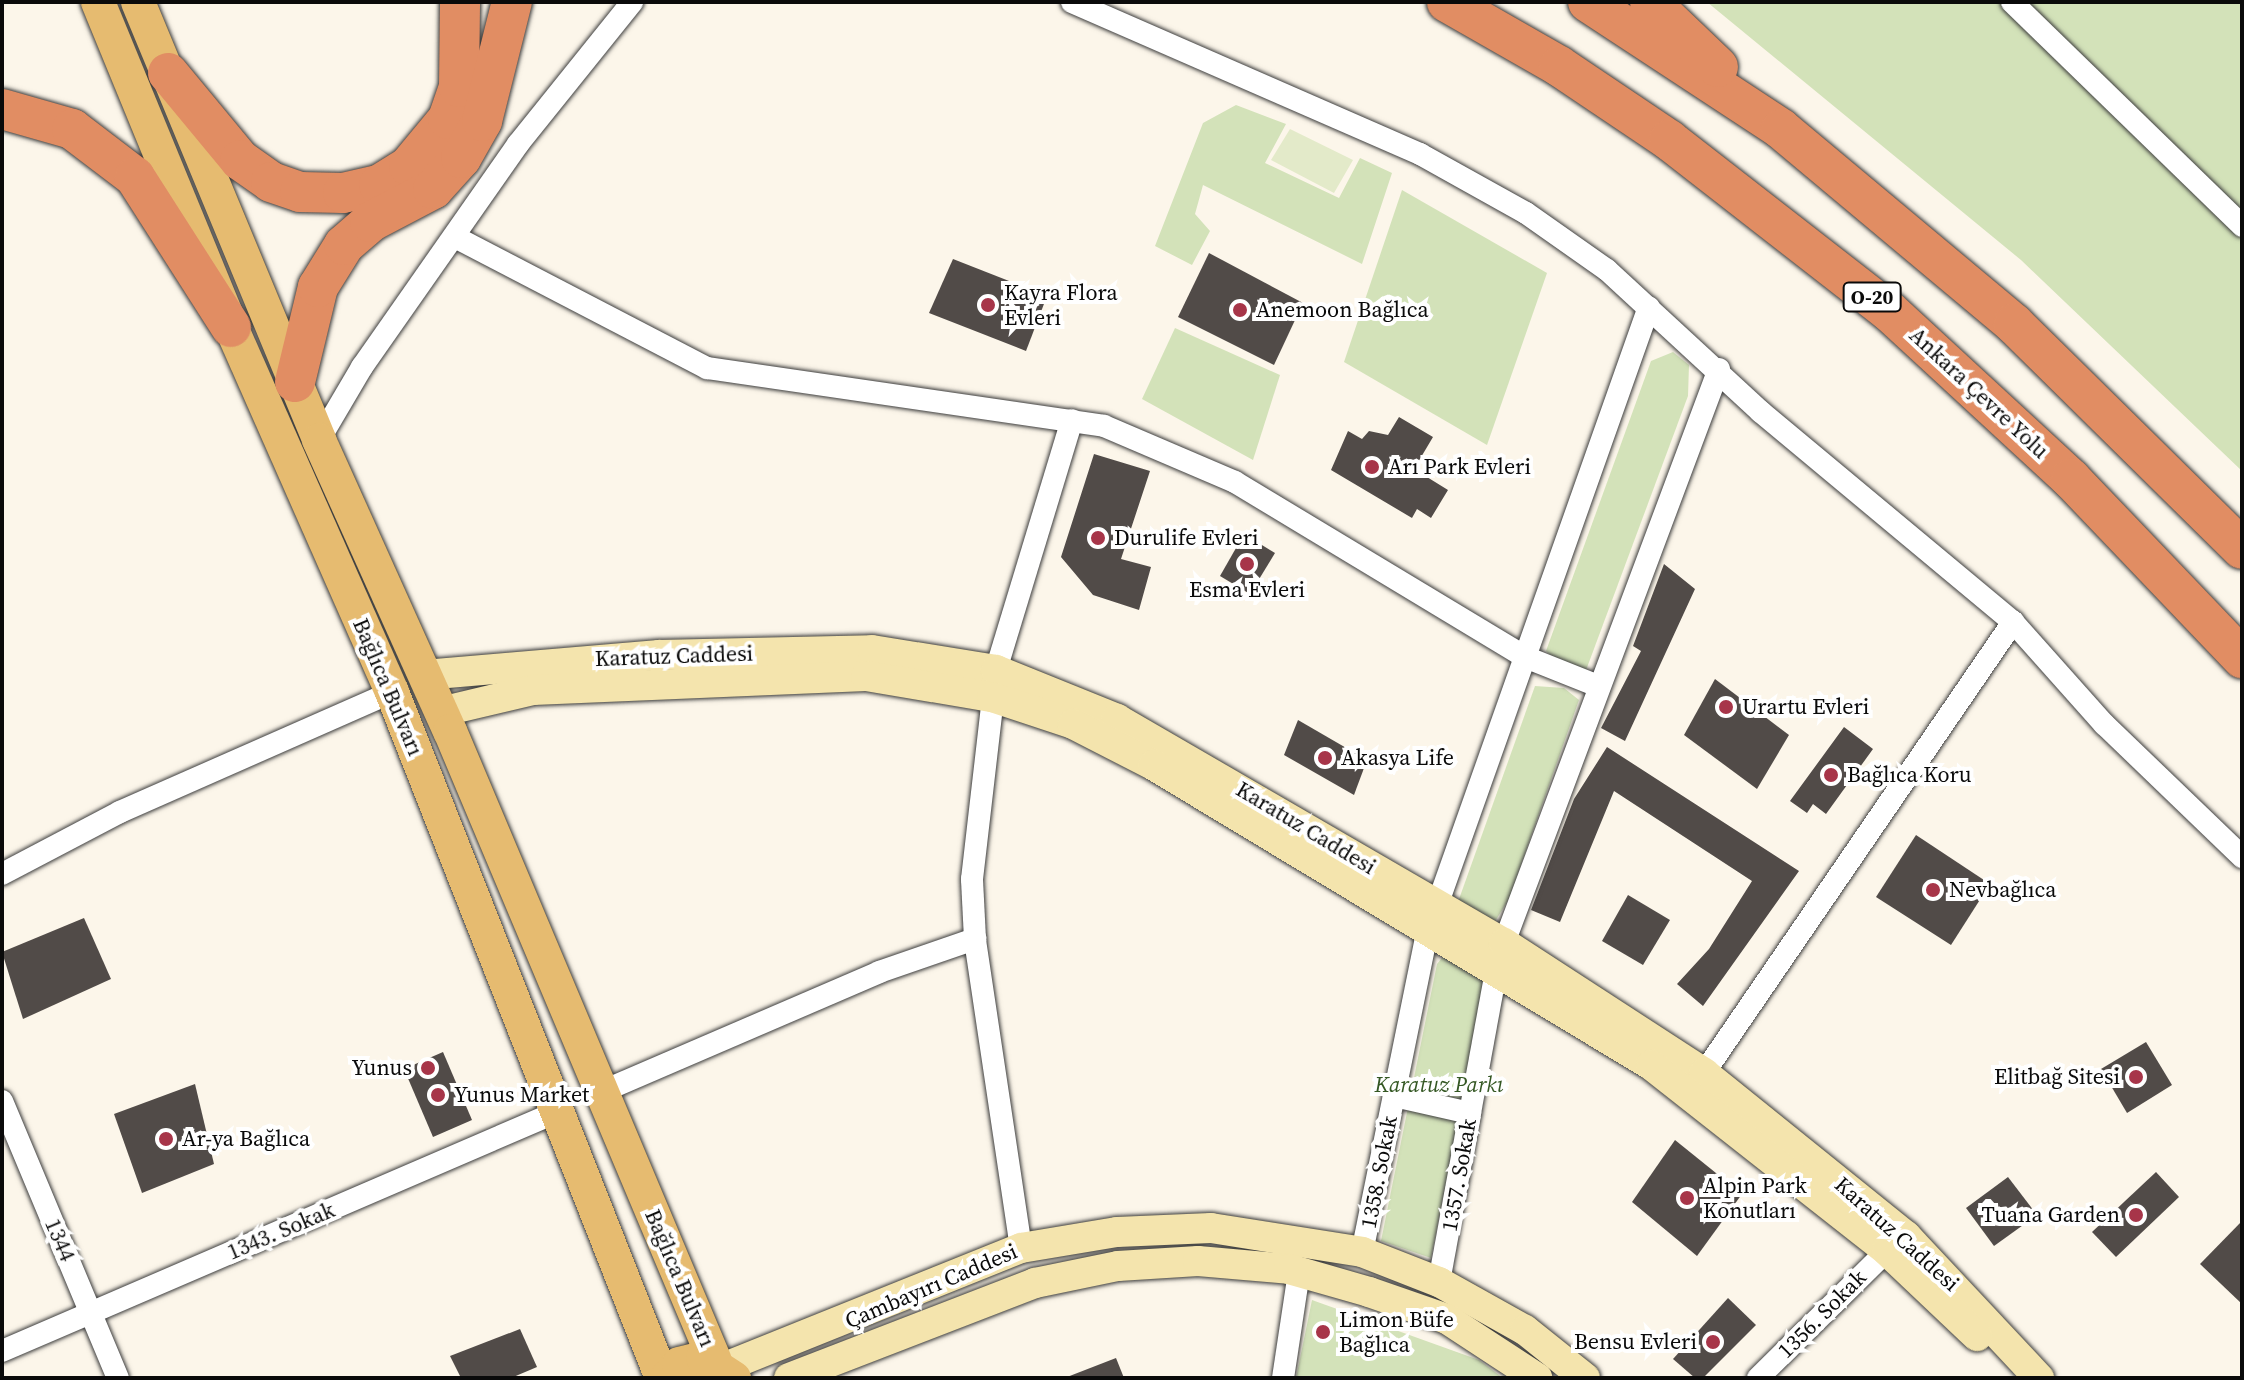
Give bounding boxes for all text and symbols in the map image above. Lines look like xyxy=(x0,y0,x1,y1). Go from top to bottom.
place label: Kayra Flora Evleri xyxy=(1004,279,1118,330)
road number: O-20 xyxy=(1842,281,1902,313)
marker: Kayra Flora Evleri xyxy=(979,296,997,314)
place label: Anemoon Bağlıca xyxy=(1256,297,1429,323)
marker: Anemoon Bağlıca xyxy=(1231,301,1249,319)
street label: Ankara Çevre Yolu xyxy=(1904,322,2054,464)
place label: Arı Park Evleri xyxy=(1388,454,1531,480)
marker: Arı Park Evleri xyxy=(1363,458,1381,476)
place label: Durulife Evleri xyxy=(1114,525,1259,551)
marker: Durulife Evleri xyxy=(1089,529,1107,547)
marker: Esma Evleri xyxy=(1238,555,1256,573)
place label: Esma Evleri xyxy=(1189,577,1305,603)
street label: Bağlıca Bulvarı xyxy=(347,614,429,760)
street label: Karatuz Caddesi xyxy=(594,640,754,672)
place label: Urartu Evleri xyxy=(1742,694,1869,720)
marker: Urartu Evleri xyxy=(1717,698,1735,716)
place label: Akasya Life xyxy=(1341,745,1454,771)
marker: Akasya Life xyxy=(1316,749,1334,767)
place label: Bağlıca Koru xyxy=(1847,762,1972,788)
marker: Bağlıca Koru xyxy=(1822,766,1840,784)
street label: Karatuz Caddesi xyxy=(1231,776,1381,880)
place label: Nevbağlıca xyxy=(1949,877,2056,903)
marker: Nevbağlıca xyxy=(1924,881,1942,899)
place label: Yunus xyxy=(351,1055,412,1081)
marker: Yunus xyxy=(419,1059,437,1077)
place label: Elitbağ Sitesi xyxy=(1994,1064,2120,1090)
marker: Elitbağ Sitesi xyxy=(2127,1068,2145,1086)
park label: Karatuz Parkı xyxy=(1375,1072,1503,1098)
place label: Yunus Market xyxy=(454,1082,589,1108)
marker: Yunus Market xyxy=(429,1086,447,1104)
street label: 1358. Sokak xyxy=(1355,1113,1403,1231)
street label: 1357. Sokak xyxy=(1436,1117,1482,1233)
place label: Ar-ya Bağlıca xyxy=(182,1126,310,1152)
marker: Ar-ya Bağlıca xyxy=(157,1130,175,1148)
street label: Karatuz Caddesi xyxy=(1829,1171,1965,1297)
place label: Alpin Park Konutları xyxy=(1703,1172,1807,1224)
marker: Alpin Park Konutları xyxy=(1678,1189,1696,1207)
street label: 1343. Sokak xyxy=(223,1197,339,1265)
place label: Tuana Garden xyxy=(1981,1202,2120,1228)
street label: Bağlıca Bulvarı xyxy=(639,1205,721,1351)
marker: Tuana Garden xyxy=(2127,1206,2145,1224)
street label: 1344 xyxy=(39,1215,81,1265)
street label: Çambayırı Caddesi xyxy=(841,1238,1021,1334)
street label: 1356. Sokak xyxy=(1772,1264,1872,1364)
place label: Limon Büfe Bağlıca xyxy=(1339,1306,1454,1358)
marker: Limon Büfe Bağlıca xyxy=(1314,1323,1332,1341)
place label: Bensu Evleri xyxy=(1574,1329,1697,1355)
marker: Bensu Evleri xyxy=(1704,1333,1722,1351)

